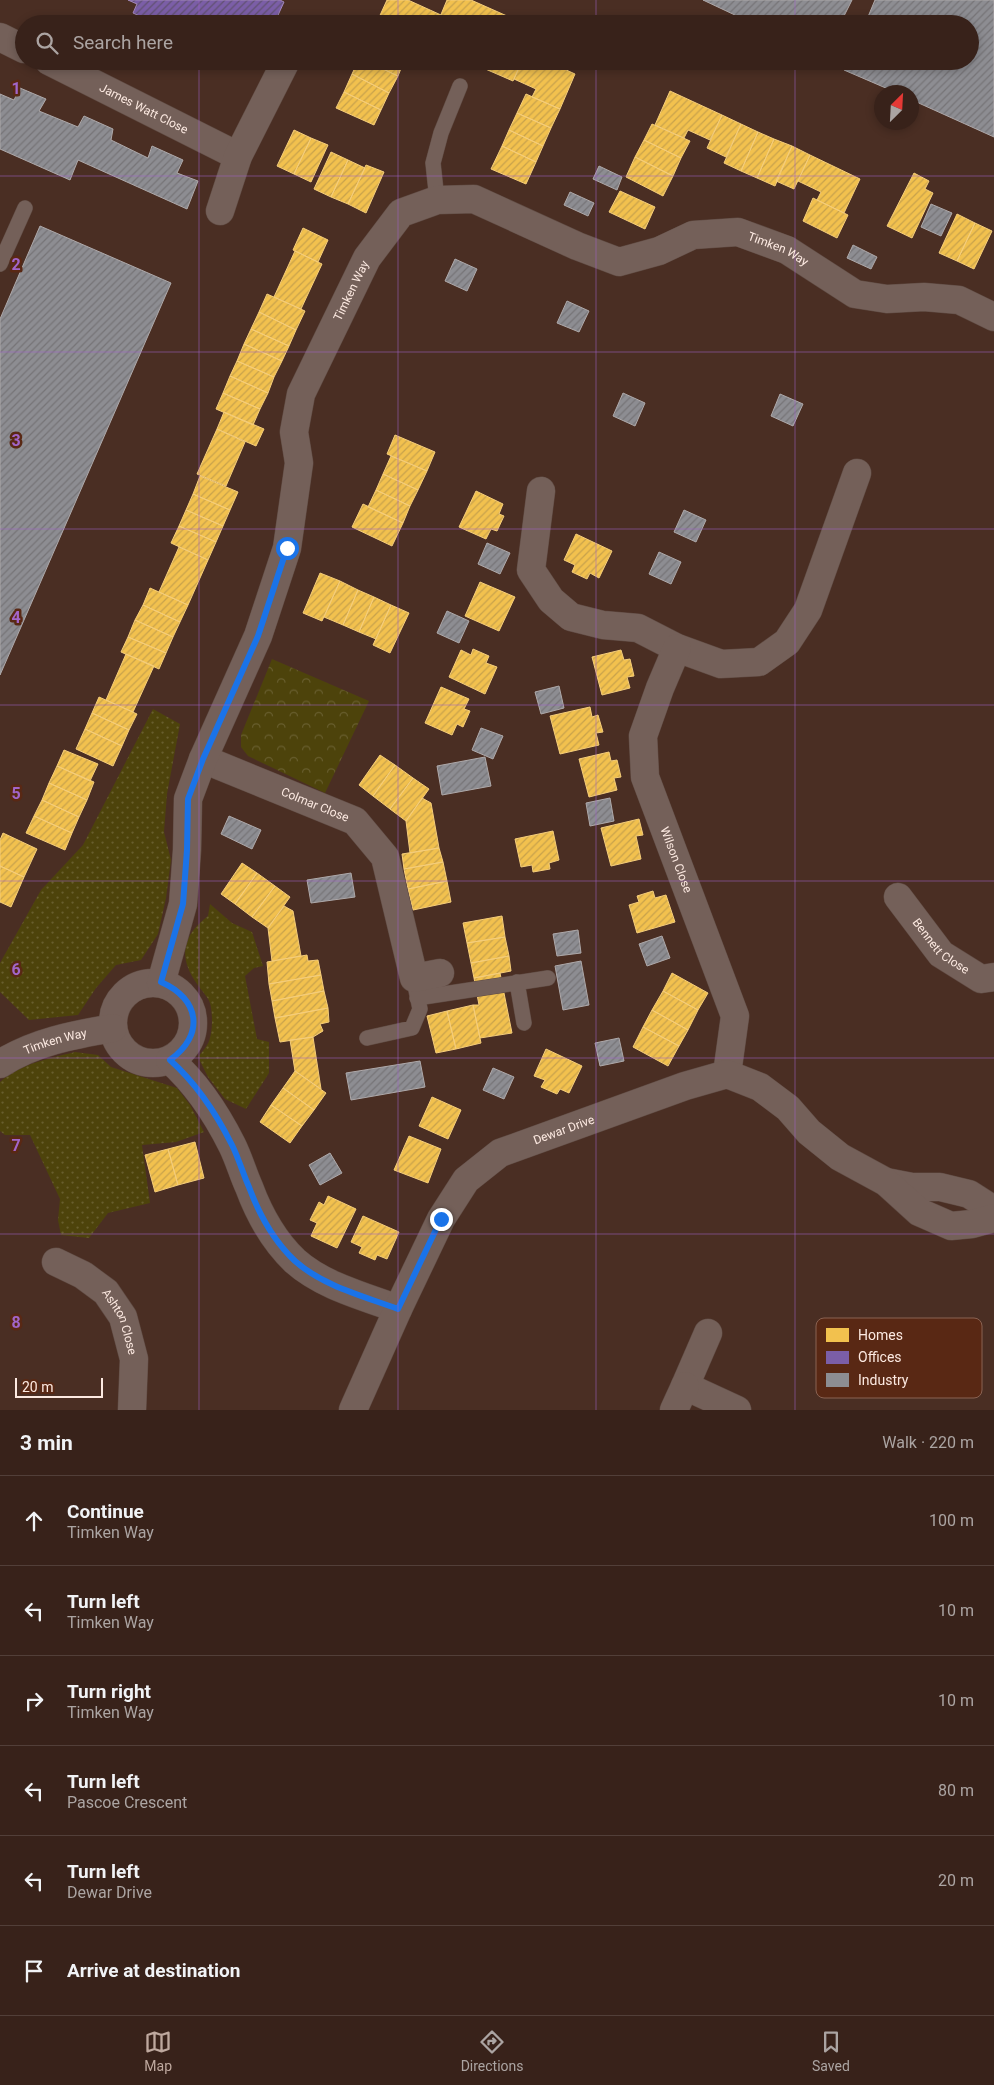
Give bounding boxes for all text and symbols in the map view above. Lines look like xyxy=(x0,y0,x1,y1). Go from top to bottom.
search box xyxy=(15,15,979,70)
icon: search xyxy=(33,29,61,57)
text: Search here xyxy=(73,31,173,54)
text: 1 xyxy=(11,79,21,98)
street label: James Watt Close xyxy=(97,81,190,137)
north arrow xyxy=(874,85,919,130)
street label: Timken Way xyxy=(746,229,811,269)
text: 2 xyxy=(11,255,21,274)
street label: Timken Way xyxy=(331,258,372,323)
text: 3 xyxy=(11,431,21,450)
route start xyxy=(276,537,299,560)
text: 4 xyxy=(11,608,21,627)
text: 5 xyxy=(11,784,21,803)
street label: Colmar Close xyxy=(279,785,351,825)
street label: Wilson Close xyxy=(657,825,695,895)
street label: Bennett Close xyxy=(910,916,972,977)
text: 6 xyxy=(11,960,21,979)
street label: Timken Way xyxy=(21,1026,88,1057)
street label: Dewar Drive xyxy=(531,1112,596,1147)
text: 7 xyxy=(11,1136,21,1155)
route end xyxy=(430,1208,453,1231)
street label: Ashton Close xyxy=(99,1286,140,1356)
text: 8 xyxy=(11,1313,21,1332)
legend xyxy=(816,1318,982,1398)
text: Homes xyxy=(858,1327,903,1343)
text: Offices xyxy=(858,1349,902,1365)
text: Industry xyxy=(858,1372,909,1388)
scale bar xyxy=(15,1375,102,1398)
text: 20 m xyxy=(22,1379,54,1395)
text: 3 min xyxy=(20,1431,73,1455)
text: Walk · 220 m xyxy=(882,1433,974,1452)
text: Continue xyxy=(67,1500,144,1523)
icon: ahead xyxy=(20,1507,48,1535)
text: 100 m xyxy=(929,1511,974,1530)
text: Timken Way xyxy=(67,1523,154,1542)
text: Turn left xyxy=(67,1590,140,1613)
icon: left xyxy=(20,1597,48,1625)
text: 10 m xyxy=(938,1601,974,1620)
text: Timken Way xyxy=(67,1613,154,1632)
text: Turn right xyxy=(67,1680,151,1703)
icon: right xyxy=(20,1687,48,1715)
text: 10 m xyxy=(938,1691,974,1710)
text: Timken Way xyxy=(67,1703,154,1722)
text: Turn left xyxy=(67,1770,140,1793)
icon: left xyxy=(20,1777,48,1805)
text: 80 m xyxy=(938,1781,974,1800)
text: Pascoe Crescent xyxy=(67,1793,187,1812)
text: Turn left xyxy=(67,1860,140,1883)
icon: left xyxy=(20,1867,48,1895)
text: 20 m xyxy=(938,1871,974,1890)
text: Dewar Drive xyxy=(67,1883,152,1902)
icon: arrive xyxy=(20,1957,48,1985)
text: Arrive at destination xyxy=(67,1959,240,1982)
tab: Map xyxy=(144,2028,172,2074)
tab: Directions xyxy=(461,2028,524,2074)
tab: Saved xyxy=(812,2028,850,2074)

